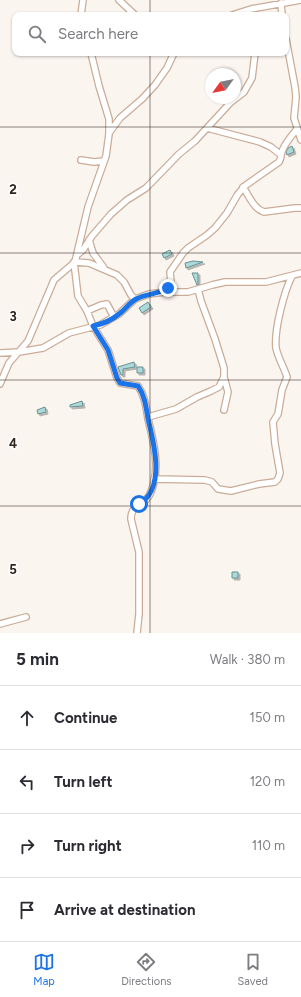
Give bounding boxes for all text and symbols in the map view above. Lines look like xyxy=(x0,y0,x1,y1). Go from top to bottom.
search box xyxy=(12,12,289,56)
icon: search xyxy=(26,23,48,45)
text: Search here xyxy=(58,25,138,43)
north arrow xyxy=(205,68,241,104)
text: 2 xyxy=(9,182,17,197)
route end xyxy=(159,279,177,297)
text: 3 xyxy=(9,309,17,324)
text: 4 xyxy=(9,436,17,451)
route start xyxy=(130,495,148,513)
text: 5 xyxy=(9,562,17,577)
text: 5 min xyxy=(16,649,59,669)
text: Walk · 380 m xyxy=(210,652,285,667)
icon: ahead xyxy=(16,707,38,729)
text: Continue xyxy=(54,709,117,727)
text: 150 m xyxy=(250,710,285,725)
icon: left xyxy=(16,771,38,793)
text: Turn left xyxy=(54,773,112,791)
text: 120 m xyxy=(250,774,285,789)
icon: right xyxy=(16,835,38,857)
text: Turn right xyxy=(54,837,122,855)
text: 110 m xyxy=(252,838,285,853)
icon: arrive xyxy=(16,899,38,921)
text: Arrive at destination xyxy=(54,901,195,919)
tab: Map xyxy=(33,951,55,988)
tab: Directions xyxy=(121,951,171,988)
tab: Saved xyxy=(238,951,268,988)

